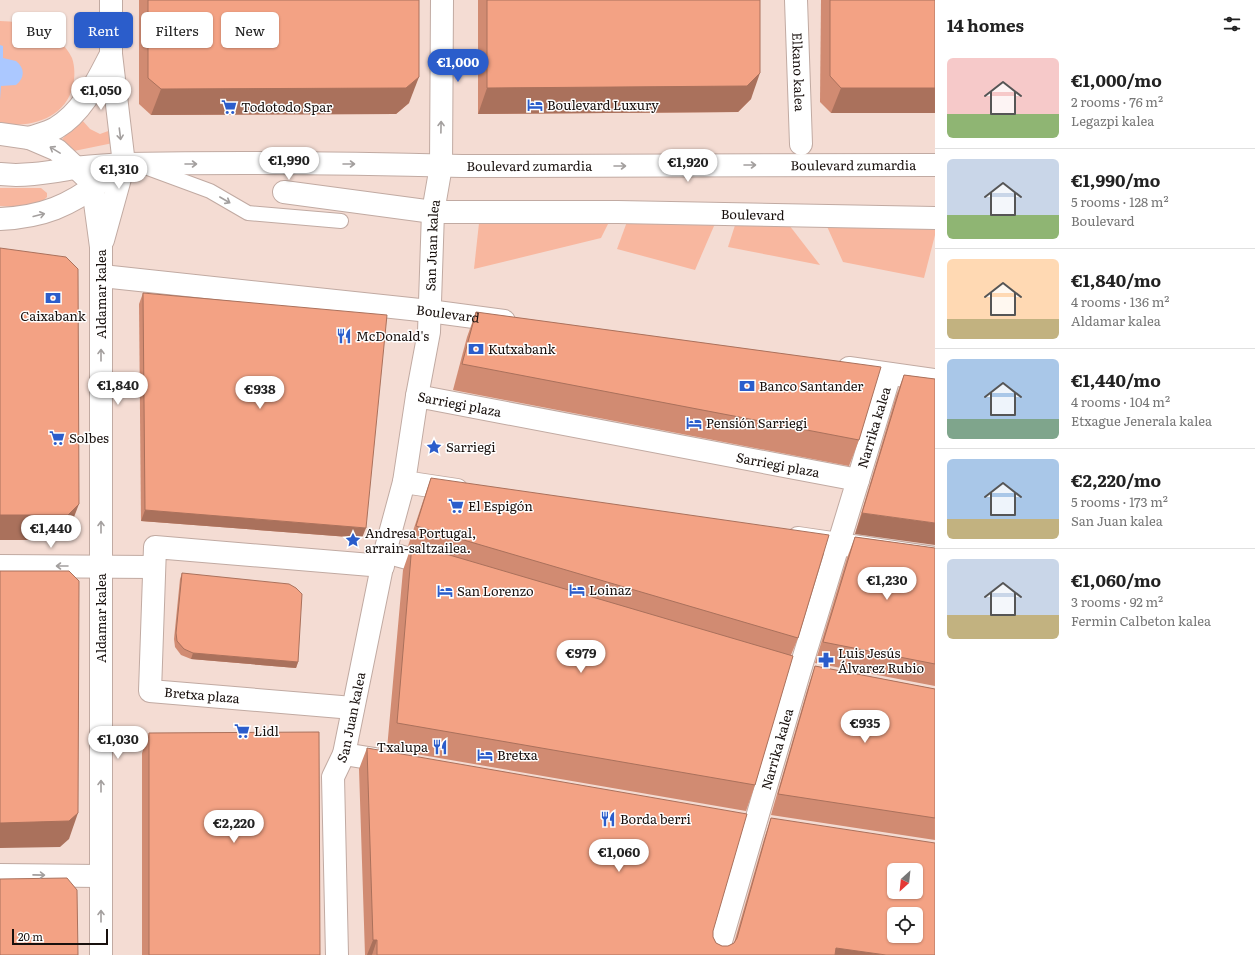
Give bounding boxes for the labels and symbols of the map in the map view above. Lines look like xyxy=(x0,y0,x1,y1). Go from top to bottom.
street label: Elkano kalea xyxy=(788,32,810,112)
pin: €1,000 xyxy=(425,49,491,83)
pin: €1,050 xyxy=(68,77,134,111)
place label: Boulevard Luxury xyxy=(547,95,659,114)
hotel icon: Boulevard Luxury xyxy=(526,96,544,114)
place label: Todotodo Spar xyxy=(241,97,333,116)
supermarket icon: Todotodo Spar xyxy=(220,98,238,116)
one-way arrow xyxy=(437,121,445,134)
one-way arrow xyxy=(117,127,124,140)
one-way arrow xyxy=(49,146,60,155)
pin: €1,990 xyxy=(256,147,322,181)
pin: €1,920 xyxy=(655,149,721,183)
street label: Boulevard zumardia xyxy=(790,155,916,174)
pin: €1,310 xyxy=(86,156,152,190)
street label: Boulevard zumardia xyxy=(466,156,592,175)
one-way arrow xyxy=(184,160,197,168)
one-way arrow xyxy=(342,160,355,168)
one-way arrow xyxy=(743,161,756,169)
one-way arrow xyxy=(613,162,626,170)
one-way arrow xyxy=(219,196,231,204)
street label: San Juan kalea xyxy=(420,198,444,291)
street label: Boulevard xyxy=(721,204,785,224)
one-way arrow xyxy=(32,210,45,218)
street label: Aldamar kalea xyxy=(91,249,110,339)
bank icon: Caixabank xyxy=(44,289,62,307)
street label: Boulevard xyxy=(415,300,481,327)
place label: Caixabank xyxy=(20,306,87,325)
place label: McDonald's xyxy=(356,326,429,345)
restaurant icon: McDonald's xyxy=(335,327,353,345)
place label: Kutxabank xyxy=(488,339,557,358)
bank icon: Kutxabank xyxy=(467,340,485,358)
one-way arrow xyxy=(97,349,105,362)
pin: €1,840 xyxy=(85,372,151,406)
pin: €938 xyxy=(236,376,284,410)
place label: Banco Santander xyxy=(759,376,864,395)
bank icon: Banco Santander xyxy=(738,377,756,395)
street label: Narrika kalea xyxy=(852,384,895,470)
street label: Sarriegi plaza xyxy=(416,386,503,421)
place label: Pensión Sarriegi xyxy=(706,413,808,432)
hotel icon: Pensión Sarriegi xyxy=(685,414,703,432)
place label: Solbes xyxy=(69,428,109,447)
supermarket icon: Solbes xyxy=(48,429,66,447)
place label: Sarriegi xyxy=(446,437,496,456)
place icon: Sarriegi xyxy=(425,438,443,456)
street label: Sarriegi plaza xyxy=(735,447,821,482)
place label: El Espigón xyxy=(468,496,533,515)
supermarket icon: El Espigón xyxy=(447,497,465,515)
pin: €1,440 xyxy=(18,515,84,549)
one-way arrow xyxy=(97,521,105,534)
place label: Andresa Portugal, arrain-saltzailea. xyxy=(365,523,476,557)
place icon: Andresa Portugal, arrain-saltzailea. xyxy=(344,531,362,549)
one-way arrow xyxy=(56,562,69,570)
pin: €1,230 xyxy=(854,567,920,601)
street label: Aldamar kalea xyxy=(91,573,110,663)
place label: Loinaz xyxy=(589,580,631,599)
place label: San Lorenzo xyxy=(457,581,534,600)
hotel icon: Loinaz xyxy=(568,581,586,599)
hotel icon: San Lorenzo xyxy=(436,582,454,600)
pin: €979 xyxy=(557,640,605,674)
place label: Luis Jesús Álvarez Rubio xyxy=(838,643,925,677)
pharmacy icon: Luis Jesús Álvarez Rubio xyxy=(817,651,835,669)
street label: San Juan kalea xyxy=(331,670,369,766)
street label: Bretxa plaza xyxy=(163,682,241,707)
street label: Narrika kalea xyxy=(756,706,797,792)
pin: €935 xyxy=(841,710,889,744)
place label: Lidl xyxy=(254,721,280,740)
supermarket icon: Lidl xyxy=(233,722,251,740)
pin: €1,030 xyxy=(85,726,151,760)
place label: Txalupa xyxy=(377,737,428,756)
restaurant icon: Txalupa xyxy=(431,738,449,756)
place label: Bretxa xyxy=(497,745,538,764)
hotel icon: Bretxa xyxy=(476,746,494,764)
one-way arrow xyxy=(97,780,105,793)
place label: Borda berri xyxy=(620,809,691,828)
pin: €2,220 xyxy=(201,810,267,844)
restaurant icon: Borda berri xyxy=(599,810,617,828)
pin: €1,060 xyxy=(586,839,652,873)
north arrow xyxy=(887,863,923,899)
one-way arrow xyxy=(32,871,45,879)
one-way arrow xyxy=(97,910,105,923)
scale bar xyxy=(12,927,108,946)

